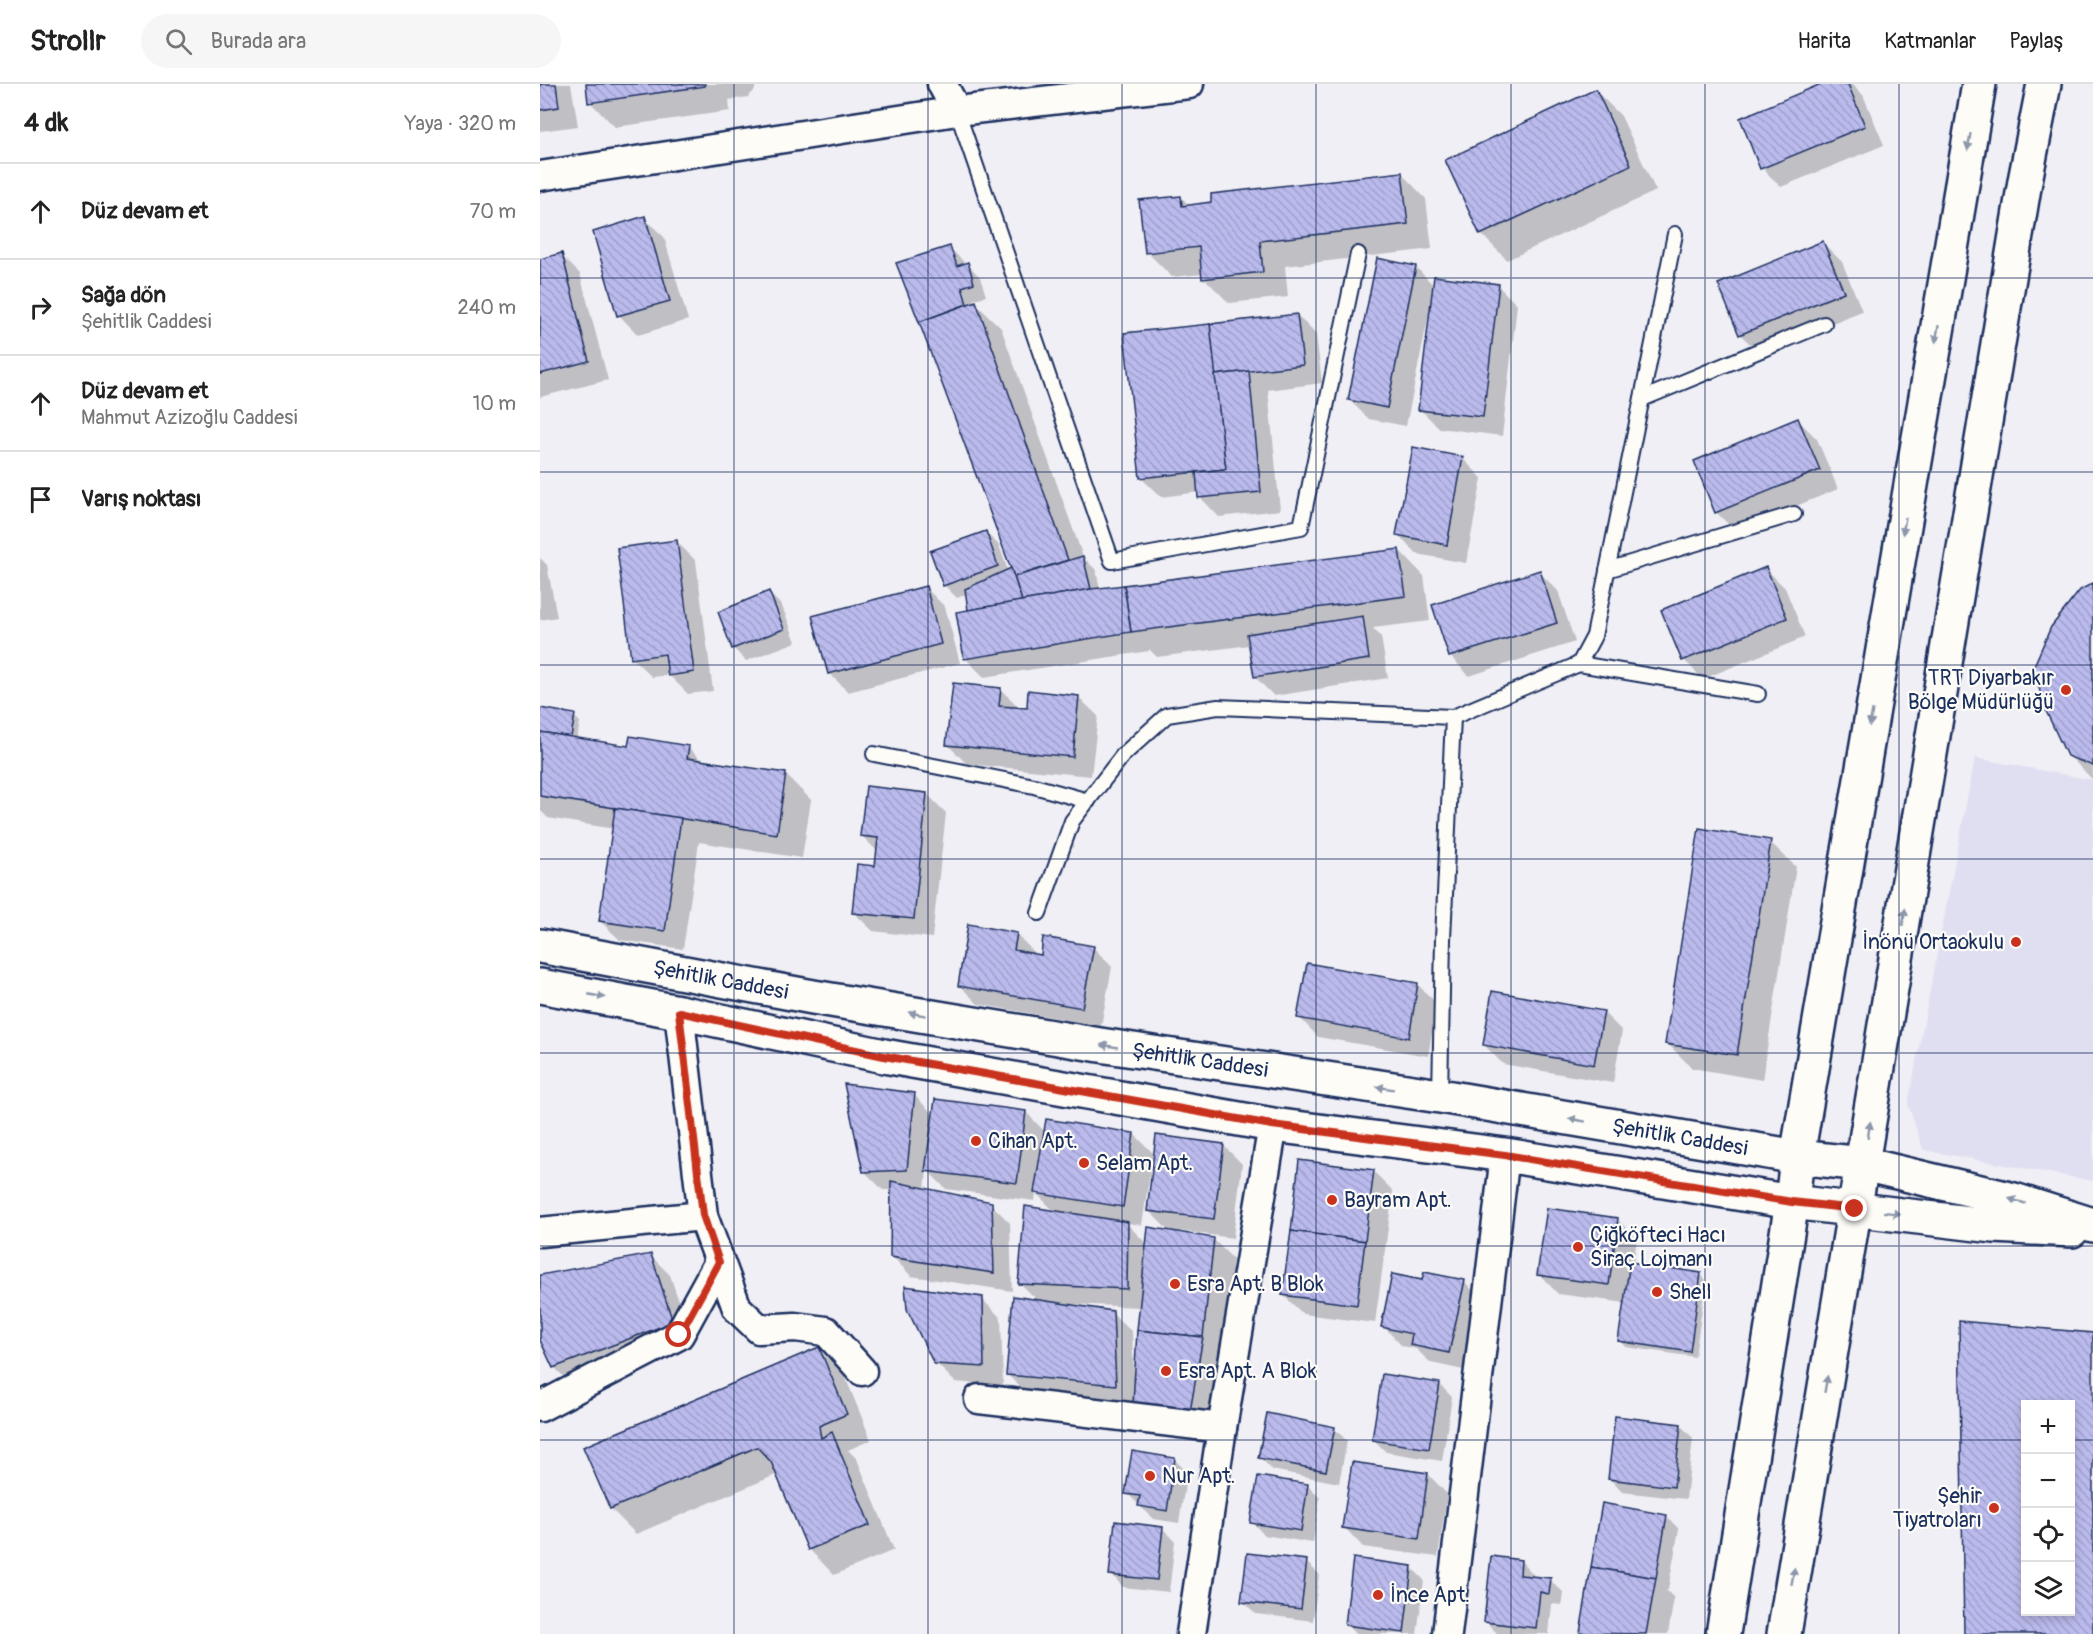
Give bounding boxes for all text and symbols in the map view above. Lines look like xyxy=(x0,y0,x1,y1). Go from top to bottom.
search box xyxy=(141,14,561,68)
text: Strollr xyxy=(30,24,105,59)
icon: search xyxy=(162,25,195,58)
text: Burada ara xyxy=(210,27,306,55)
text: Harita xyxy=(1798,28,1851,55)
text: Katmanlar xyxy=(1884,28,1976,55)
text: Paylaş xyxy=(2009,28,2063,55)
text: 4 dk xyxy=(24,107,68,139)
text: Yaya · 320 m xyxy=(405,111,516,136)
one-way arrow xyxy=(1965,132,1974,151)
icon: ahead xyxy=(24,195,57,228)
text: Düz devam et xyxy=(81,197,208,225)
text: 70 m xyxy=(470,199,516,224)
text: Sağa dön xyxy=(81,281,166,309)
icon: right xyxy=(24,291,57,324)
text: 240 m xyxy=(457,295,516,320)
text: Şehitlik Caddesi xyxy=(81,309,212,334)
one-way arrow xyxy=(1932,325,1941,344)
text: Düz devam et xyxy=(81,377,208,405)
icon: ahead xyxy=(24,387,57,420)
text: 10 m xyxy=(472,391,516,416)
text: Mahmut Azizoğlu Caddesi xyxy=(81,405,298,430)
icon: arrive xyxy=(24,483,57,516)
text: Varış noktası xyxy=(81,485,202,513)
one-way arrow xyxy=(1899,517,1908,536)
place label: TRT Diyarbakır Bölge Müdürlüğü xyxy=(1908,665,2054,716)
marker: TRT Diyarbakır Bölge Müdürlüğü xyxy=(2059,683,2073,697)
one-way arrow xyxy=(1867,709,1876,728)
one-way arrow xyxy=(1900,907,1909,926)
place label: İnönü Ortaokulu xyxy=(1862,929,2004,956)
marker: İnönü Ortaokulu xyxy=(2009,935,2023,949)
street label: Şehitlik Caddesi xyxy=(651,954,791,1006)
one-way arrow xyxy=(588,992,607,1001)
one-way arrow xyxy=(907,1009,926,1018)
street label: Şehitlik Caddesi xyxy=(1130,1037,1270,1084)
one-way arrow xyxy=(1099,1042,1118,1051)
one-way arrow xyxy=(1375,1083,1394,1092)
street label: Şehitlik Caddesi xyxy=(1610,1113,1750,1162)
one-way arrow xyxy=(1568,1115,1587,1124)
one-way arrow xyxy=(1865,1120,1874,1139)
place label: Cihan Apt. xyxy=(988,1128,1078,1155)
marker: Cihan Apt. xyxy=(969,1134,983,1148)
place label: Selam Apt. xyxy=(1096,1150,1193,1177)
marker: Selam Apt. xyxy=(1077,1156,1091,1170)
place label: Bayram Apt. xyxy=(1344,1187,1452,1214)
marker: Bayram Apt. xyxy=(1325,1193,1339,1207)
route end xyxy=(1841,1195,1867,1221)
one-way arrow xyxy=(2008,1196,2026,1206)
one-way arrow xyxy=(1882,1209,1901,1218)
place label: Çiğköfteci Hacı Siraç Lojmanı xyxy=(1590,1222,1726,1273)
marker: Çiğköfteci Hacı Siraç Lojmanı xyxy=(1571,1240,1585,1254)
place label: Esra Apt. B Blok xyxy=(1187,1271,1324,1298)
marker: Esra Apt. B Blok xyxy=(1168,1277,1182,1291)
place label: Shell xyxy=(1669,1279,1711,1306)
marker: Shell xyxy=(1650,1285,1664,1299)
route start xyxy=(665,1321,691,1347)
place label: Esra Apt. A Blok xyxy=(1178,1358,1317,1385)
marker: Esra Apt. A Blok xyxy=(1159,1364,1173,1378)
one-way arrow xyxy=(1821,1374,1830,1393)
map controls xyxy=(2021,1400,2075,1616)
button: + xyxy=(2021,1400,2075,1454)
button: − xyxy=(2021,1454,2075,1508)
place label: Nur Apt. xyxy=(1162,1463,1235,1490)
marker: Nur Apt. xyxy=(1143,1469,1157,1483)
place label: Şehir Tiyatroları xyxy=(1893,1483,1982,1534)
marker: Şehir Tiyatroları xyxy=(1987,1501,2001,1515)
button: locate xyxy=(2021,1508,2075,1562)
button: layers xyxy=(2021,1562,2075,1616)
one-way arrow xyxy=(1789,1567,1798,1586)
place label: İnce Apt. xyxy=(1390,1582,1470,1609)
marker: İnce Apt. xyxy=(1371,1588,1385,1602)

